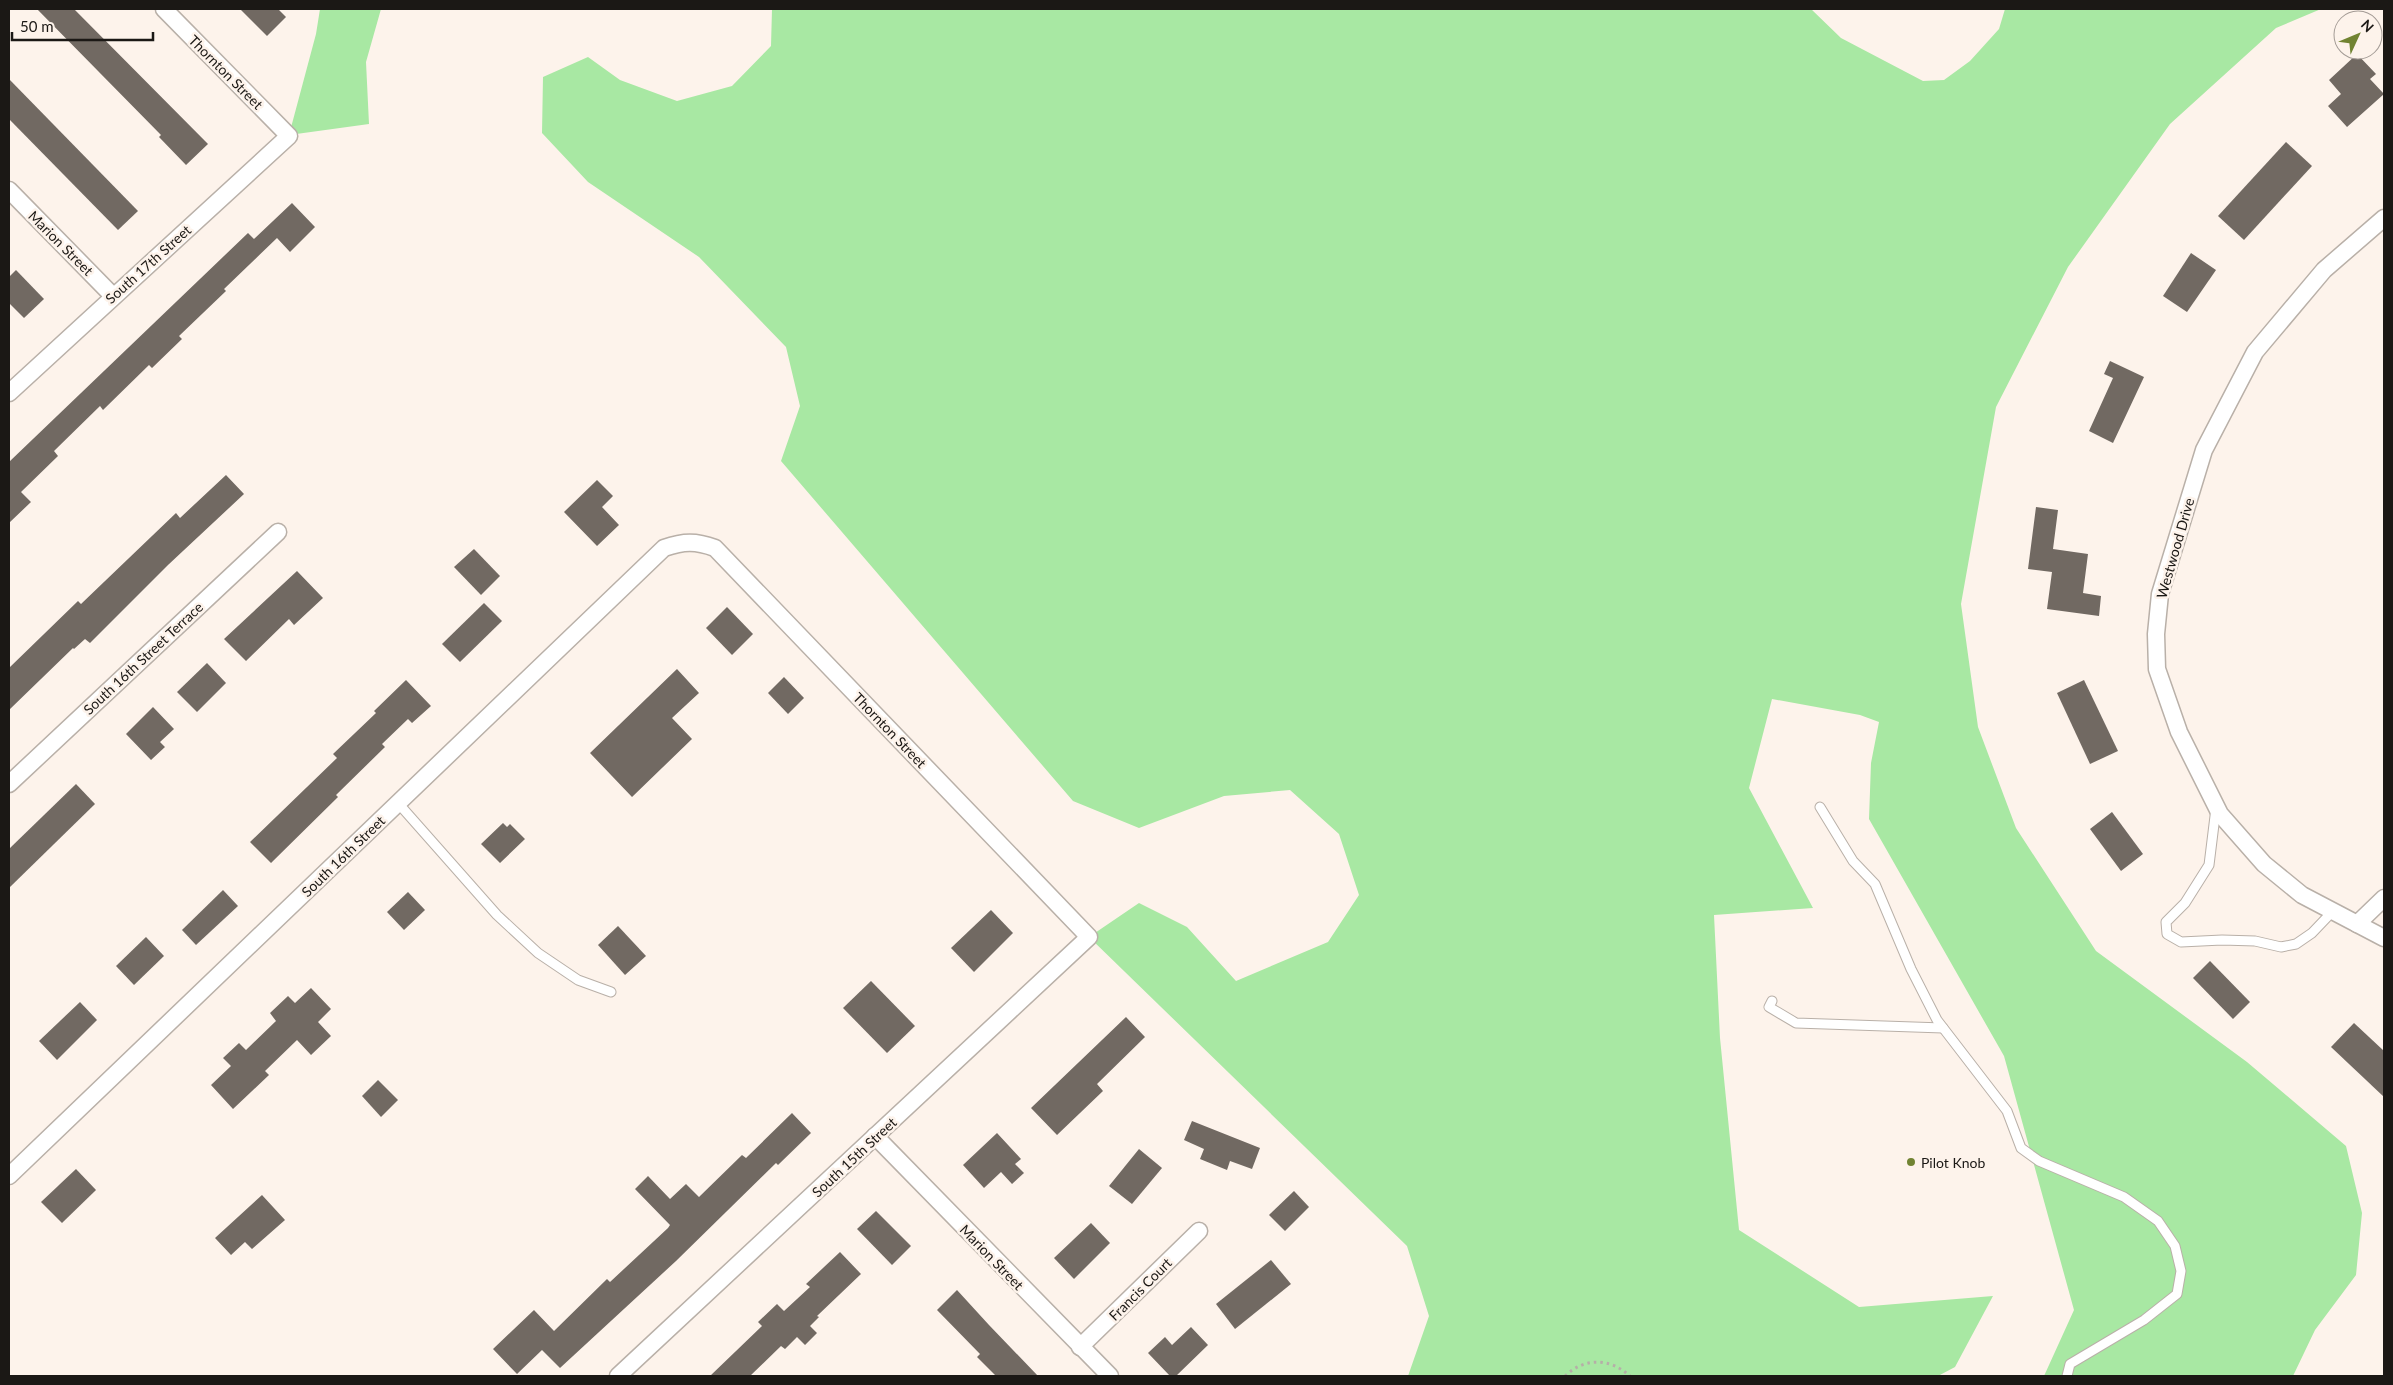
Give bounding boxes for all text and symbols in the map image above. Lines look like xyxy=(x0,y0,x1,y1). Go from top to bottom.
scale bar xyxy=(12,10,154,42)
north arrow xyxy=(2333,10,2383,60)
text: N xyxy=(2358,16,2378,35)
text: 50 m xyxy=(20,17,54,35)
street label: Thornton Street xyxy=(185,31,267,113)
street label: Marion Street xyxy=(25,207,97,279)
street label: South 17th Street xyxy=(102,221,194,307)
street label: Westwood Drive xyxy=(2153,496,2197,600)
street label: South 16th Street Terrace xyxy=(80,598,206,718)
street label: Thornton Street xyxy=(850,689,930,771)
street label: South 16th Street xyxy=(298,812,388,900)
street label: South 15th Street xyxy=(808,1114,900,1200)
place label: Pilot Knob xyxy=(1921,1154,1985,1171)
marker: Pilot Knob xyxy=(1905,1156,1917,1168)
street label: Marion Street xyxy=(957,1221,1027,1293)
street label: Francis Court xyxy=(1105,1254,1175,1324)

